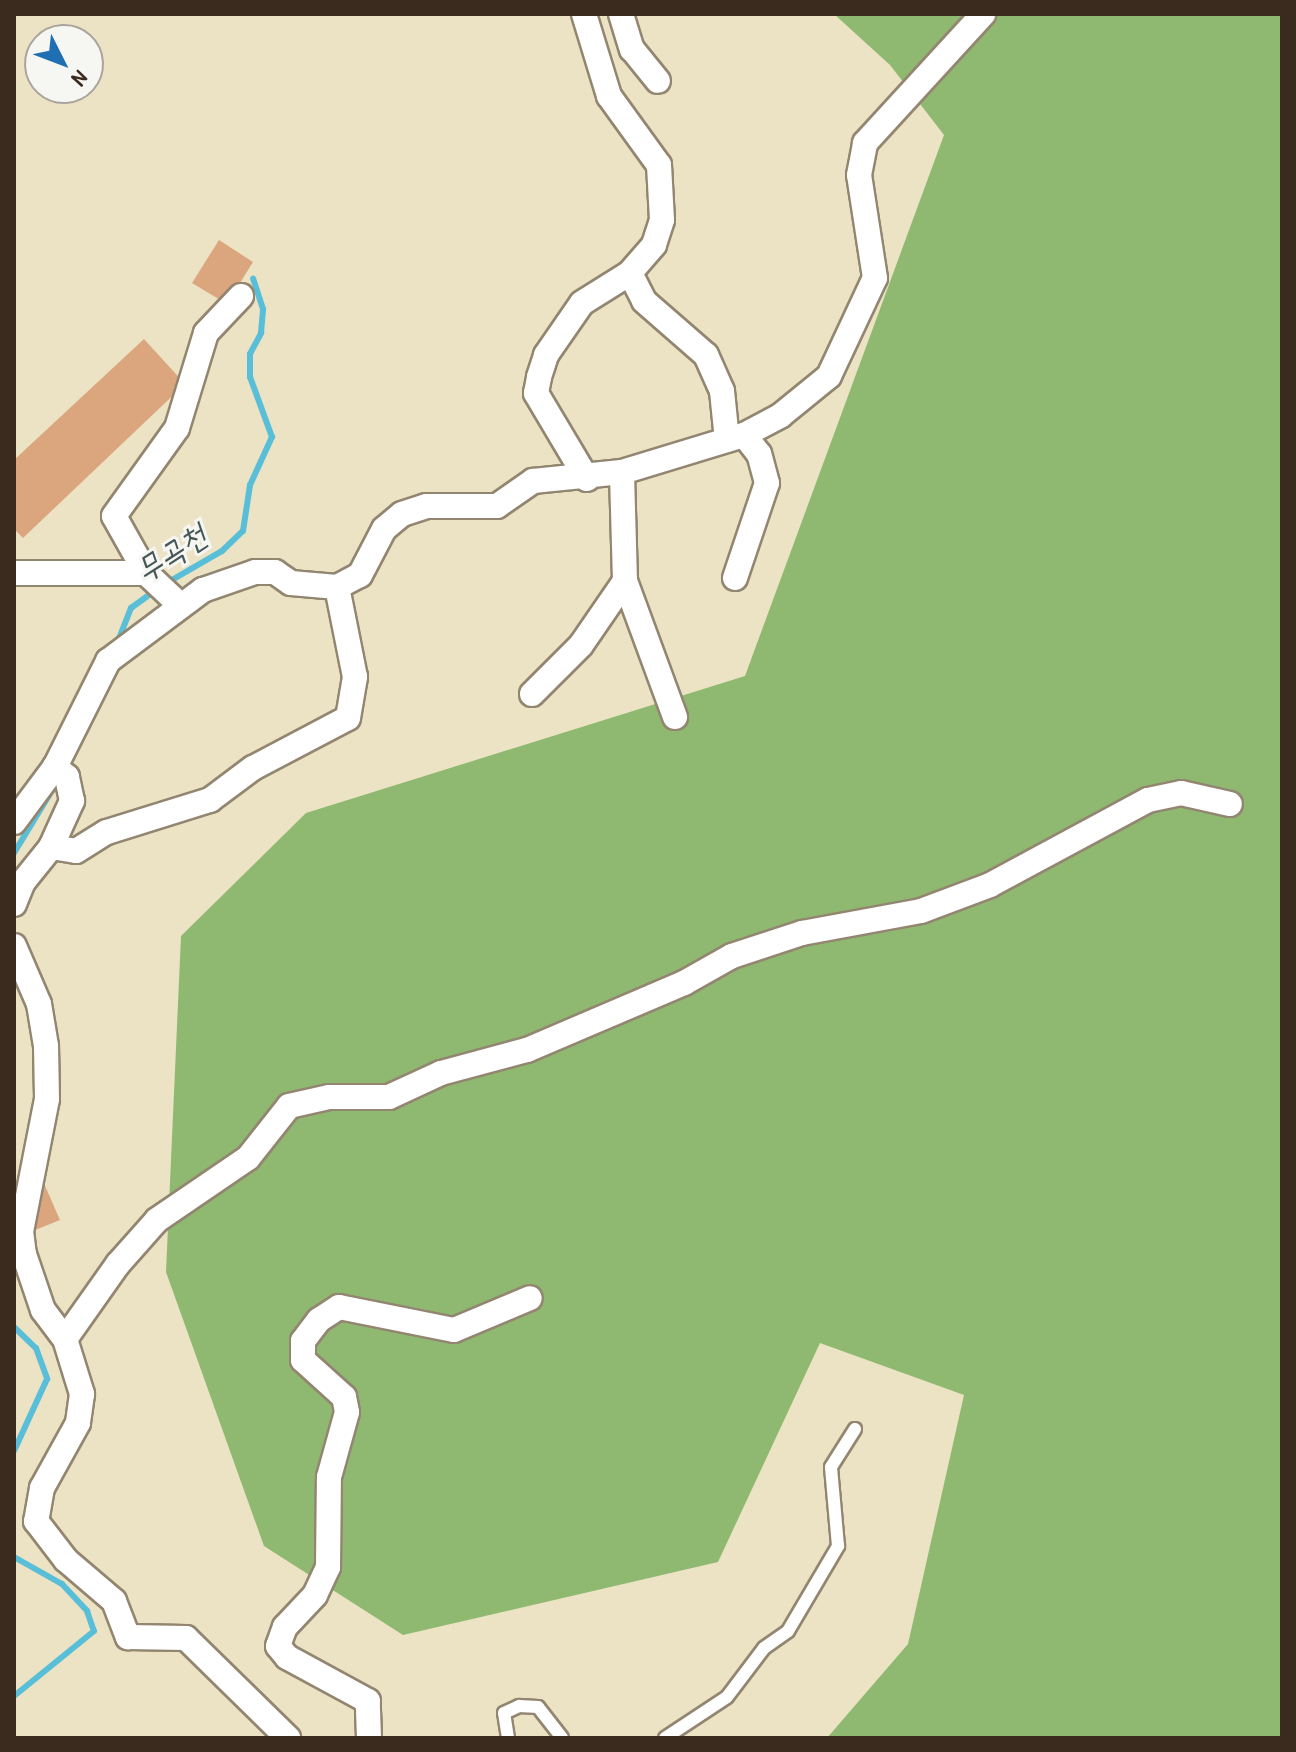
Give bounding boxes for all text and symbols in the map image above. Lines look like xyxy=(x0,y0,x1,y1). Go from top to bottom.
north arrow xyxy=(24,24,104,104)
text: N xyxy=(65,64,95,93)
water label: 무곡천 xyxy=(128,516,214,590)

